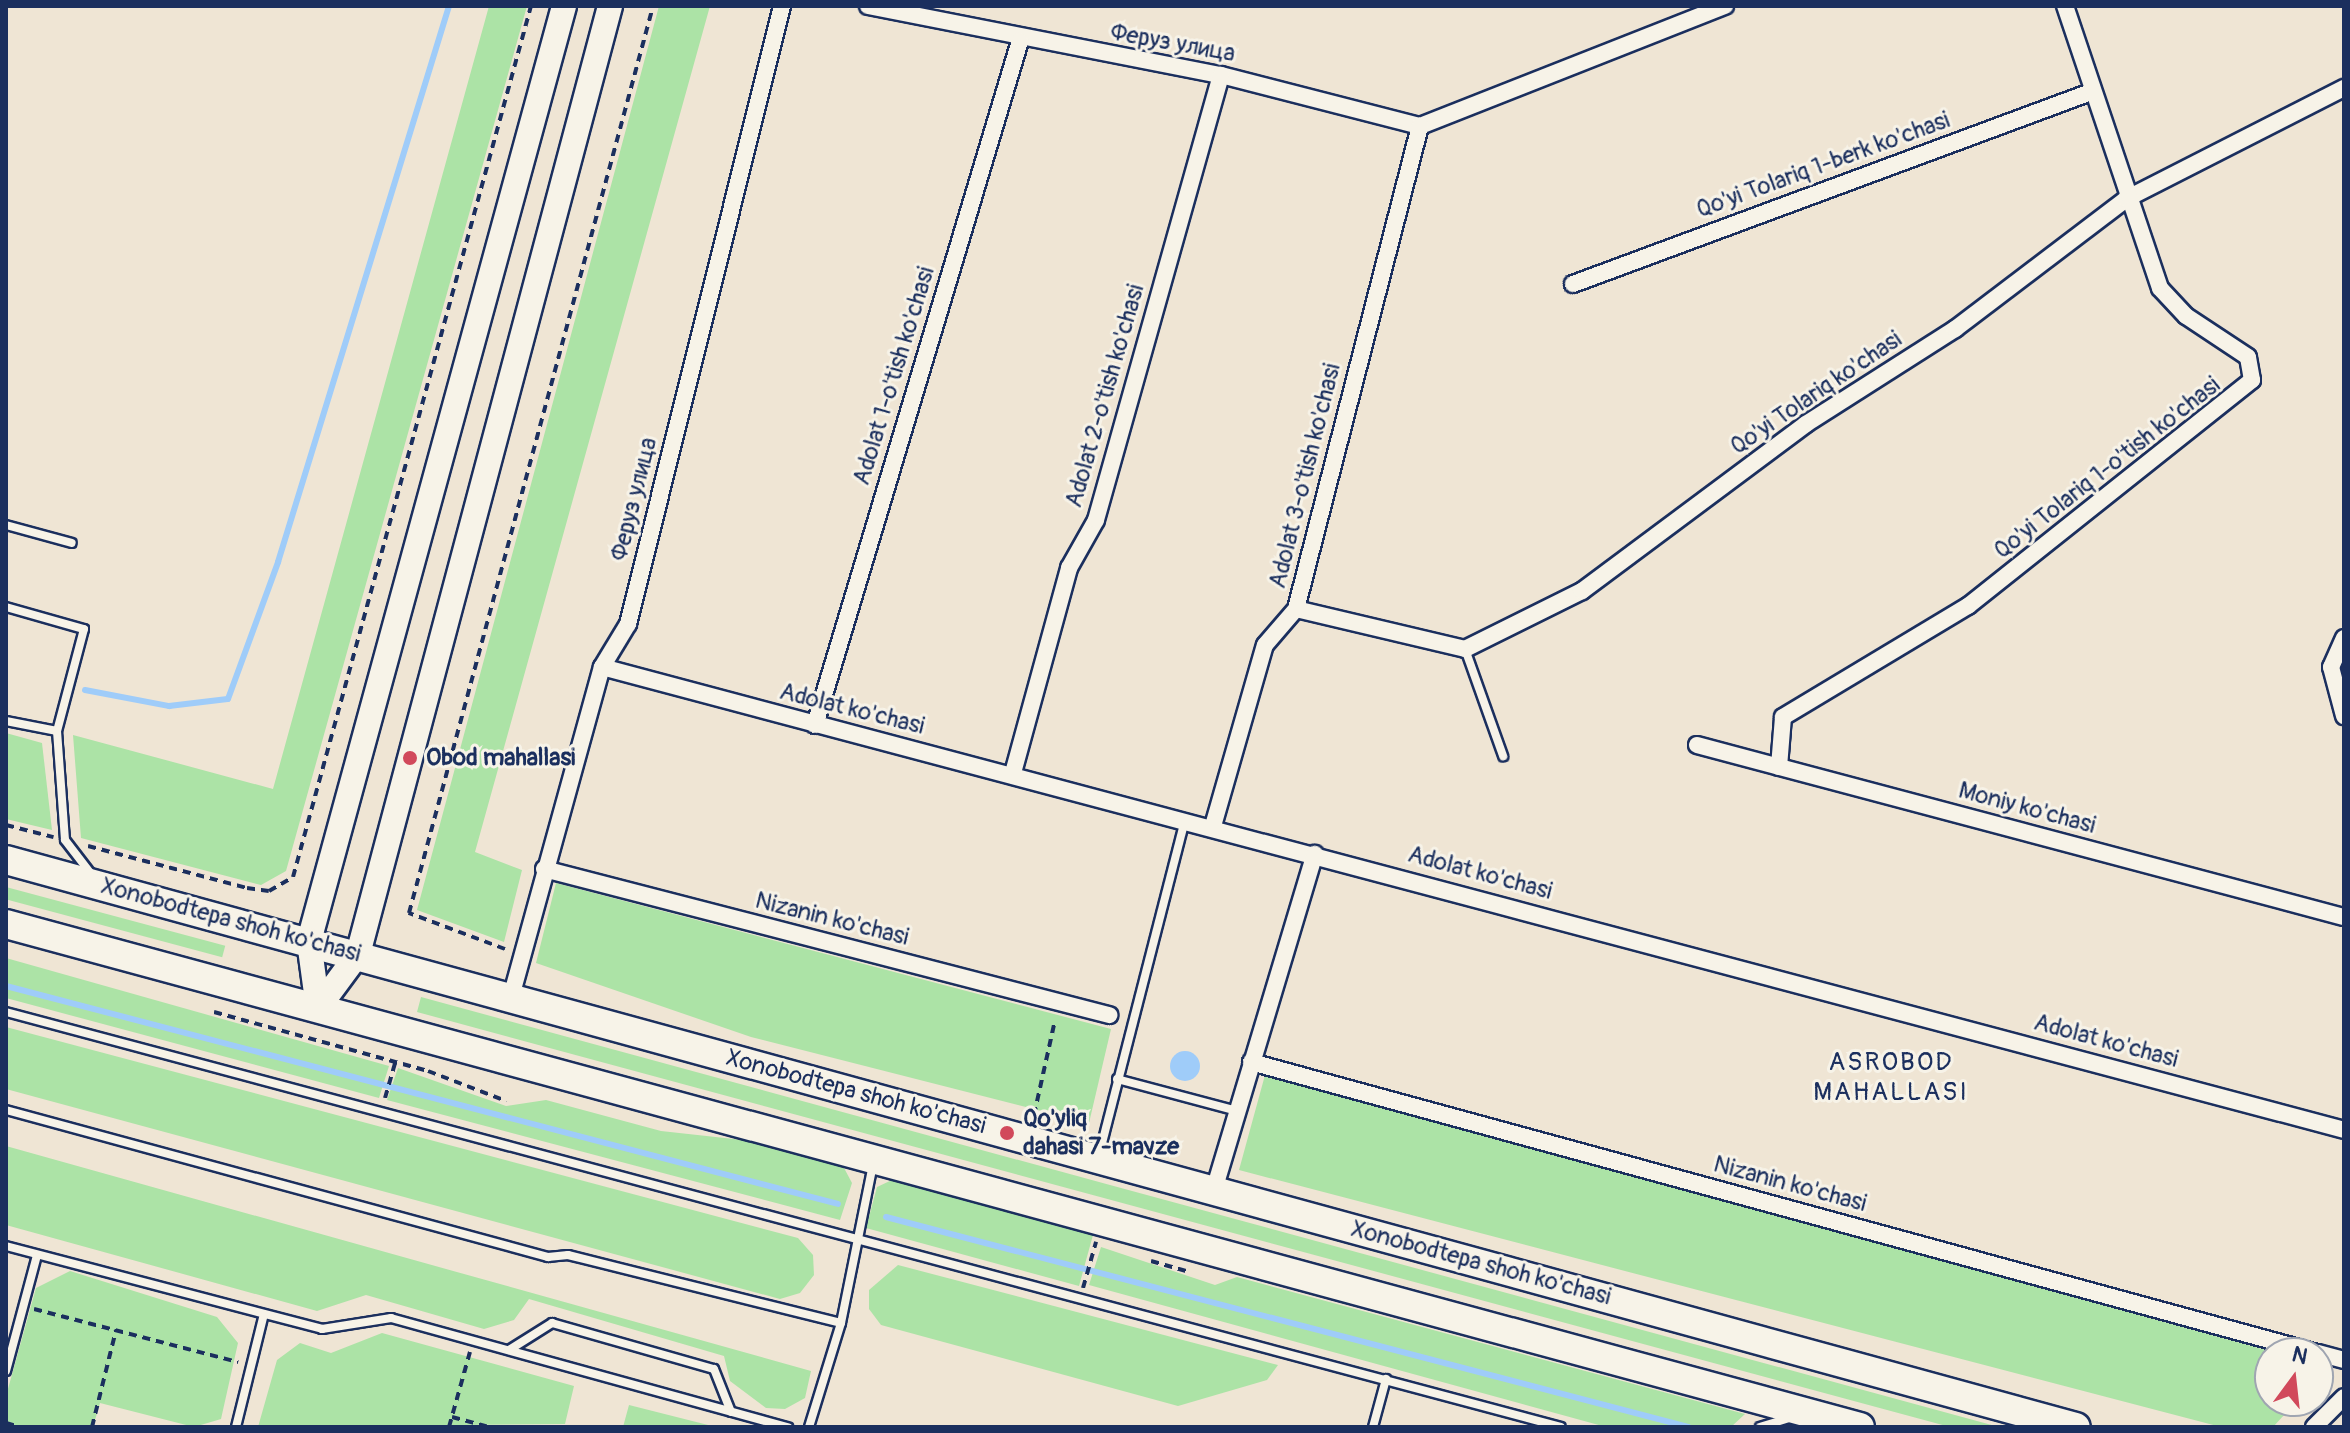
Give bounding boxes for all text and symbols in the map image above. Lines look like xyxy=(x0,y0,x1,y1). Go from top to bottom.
street label: Феруз улица xyxy=(1108,18,1238,68)
street label: Qo'yi Tolariq 1-berk ko'chasi xyxy=(1692,106,1954,224)
street label: Adolat 1-o'tish ko'chasi xyxy=(847,264,941,488)
street label: Adolat 2-o'tish ko'chasi xyxy=(1059,281,1151,511)
street label: Qo'yi Tolariq ko'chasi xyxy=(1725,325,1907,461)
street label: Adolat 3-o'tish ko'chasi xyxy=(1263,361,1347,591)
street label: Qo'yi Tolariq 1-o'tish ko'chasi xyxy=(1988,371,2226,565)
street label: Феруз улица xyxy=(605,434,663,564)
street label: Adolat ko'chasi xyxy=(777,677,927,741)
place label: Obod mahallasi xyxy=(426,744,575,772)
marker: Obod mahallasi xyxy=(401,749,419,767)
street label: Moniy ko'chasi xyxy=(1955,776,2099,840)
street label: Adolat ko'chasi xyxy=(1405,840,1555,906)
street label: Xonobodtepa shoh ko'chasi xyxy=(98,871,364,969)
street label: Nizanin ko'chasi xyxy=(752,886,912,952)
street label: Adolat ko'chasi xyxy=(2031,1008,2181,1074)
street label: Xonobodtepa shoh ko'chasi xyxy=(723,1043,989,1141)
district label: ASROBOD MAHALLASI xyxy=(1813,1047,1969,1108)
place label: Qo'yliq dahasi 7-mavze xyxy=(1023,1105,1179,1161)
marker: Qo'yliq dahasi 7-mavze xyxy=(998,1124,1016,1142)
street label: Nizanin ko'chasi xyxy=(1710,1150,1870,1218)
street label: Xonobodtepa shoh ko'chasi xyxy=(1348,1214,1614,1312)
north arrow xyxy=(2254,1337,2334,1417)
text: N xyxy=(2289,1340,2311,1371)

